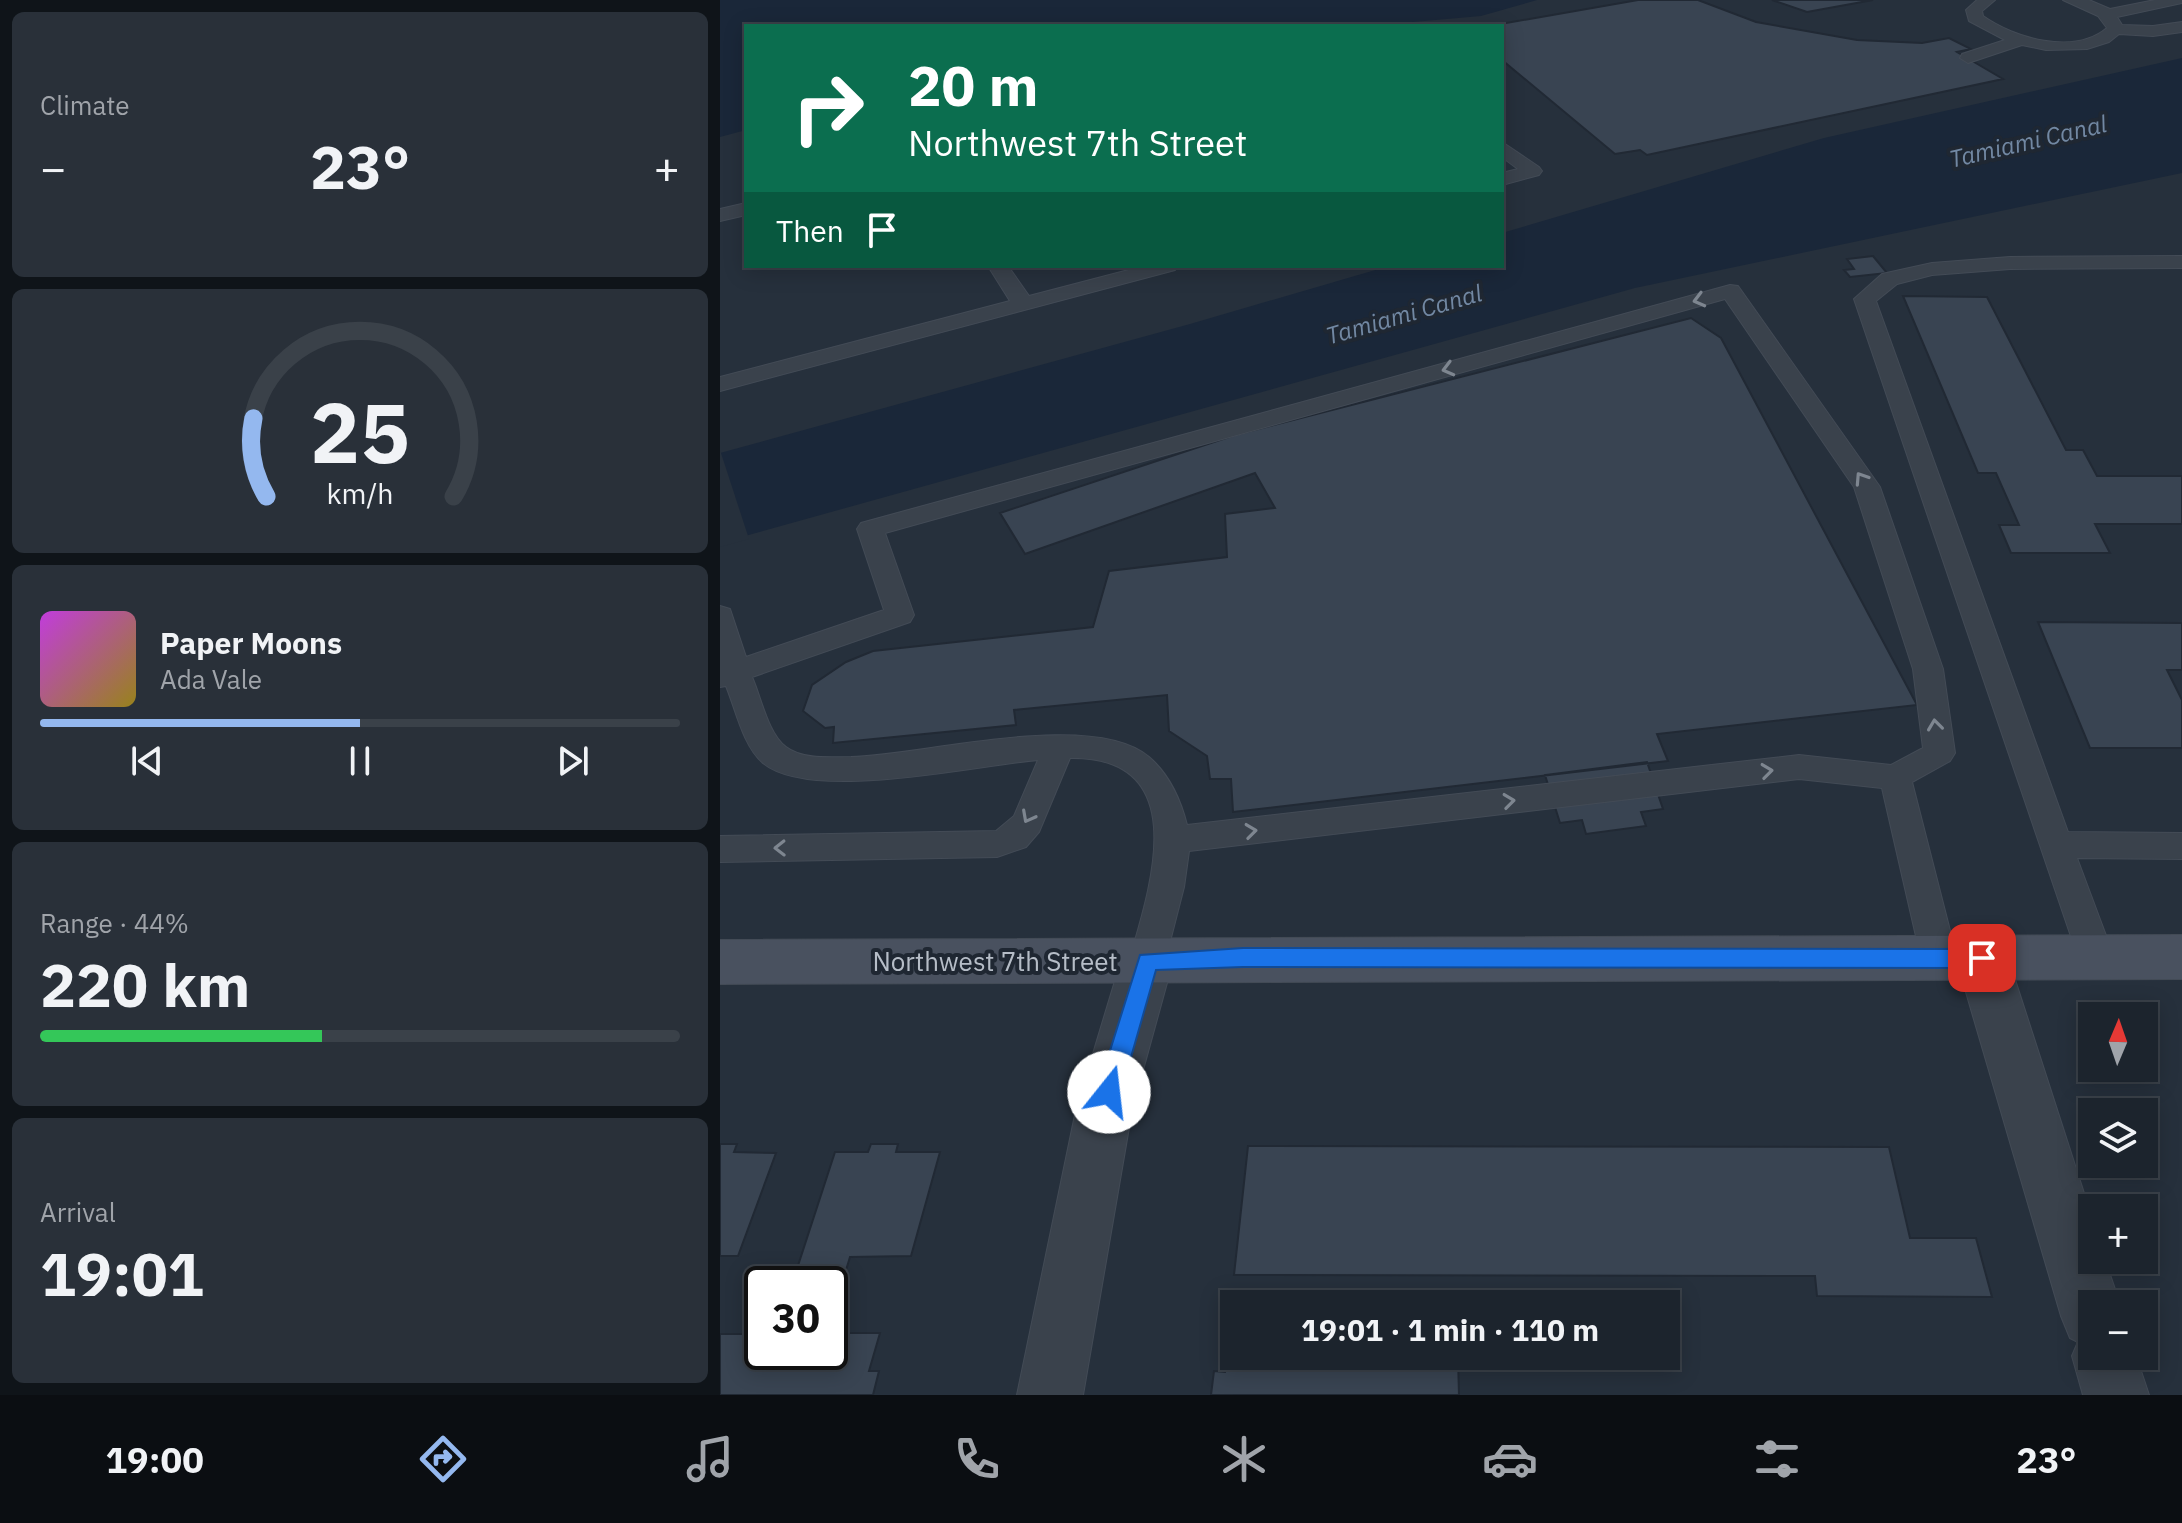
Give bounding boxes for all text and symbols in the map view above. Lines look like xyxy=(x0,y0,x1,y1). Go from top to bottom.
text: 20 m xyxy=(908,49,1038,121)
icon: right xyxy=(776,56,880,160)
text: Climate xyxy=(40,88,130,122)
water label: Tamiami Canal xyxy=(1946,107,2110,175)
text: Northwest 7th Street xyxy=(908,119,1247,166)
text: 23° xyxy=(310,127,410,206)
text: − xyxy=(40,139,66,196)
text: + xyxy=(654,139,680,196)
icon: arrive xyxy=(860,208,904,252)
text: Then xyxy=(776,211,844,250)
water label: Tamiami Canal xyxy=(1322,276,1486,352)
one-way arrow xyxy=(1693,291,1707,307)
one-way arrow xyxy=(1442,360,1456,377)
text: 25 xyxy=(310,377,410,485)
one-way arrow xyxy=(1855,472,1870,486)
text: km/h xyxy=(326,475,394,512)
text: Paper Moons xyxy=(160,623,342,662)
text: Ada Vale xyxy=(160,662,262,696)
one-way arrow xyxy=(1927,718,1944,732)
icon: previous xyxy=(125,739,169,783)
icon: pause xyxy=(338,739,382,783)
icon: next xyxy=(551,739,595,783)
one-way arrow xyxy=(1760,763,1774,780)
one-way arrow xyxy=(1502,793,1516,810)
one-way arrow xyxy=(1022,809,1037,824)
one-way arrow xyxy=(1244,823,1257,840)
one-way arrow xyxy=(773,840,786,857)
text: Range · 44% xyxy=(40,906,189,940)
pin xyxy=(1948,924,2016,992)
icon: arrive xyxy=(1960,936,2004,980)
street label: Northwest 7th Street xyxy=(872,944,1118,978)
text: 220 km xyxy=(40,945,250,1024)
north arrow xyxy=(2078,1002,2158,1082)
map controls xyxy=(2078,1002,2158,1370)
position arrow xyxy=(1067,1050,1151,1134)
button: layers xyxy=(2078,1098,2158,1178)
button: + xyxy=(2078,1194,2158,1274)
text: Arrival xyxy=(40,1195,116,1229)
text: 19:01 xyxy=(40,1234,204,1313)
speed limit sign: 30 xyxy=(744,1266,848,1370)
button: − xyxy=(2078,1290,2158,1370)
text: 19:01 · 1 min · 110 m xyxy=(1301,1310,1599,1349)
icon: directions xyxy=(415,1431,471,1487)
icon: music xyxy=(682,1431,738,1487)
icon: phone xyxy=(949,1431,1005,1487)
icon: climate xyxy=(1216,1431,1272,1487)
icon: car xyxy=(1482,1431,1538,1487)
icon: filters xyxy=(1749,1431,1805,1487)
text: 19:00 xyxy=(105,1436,204,1483)
text: 23° xyxy=(2016,1436,2076,1483)

